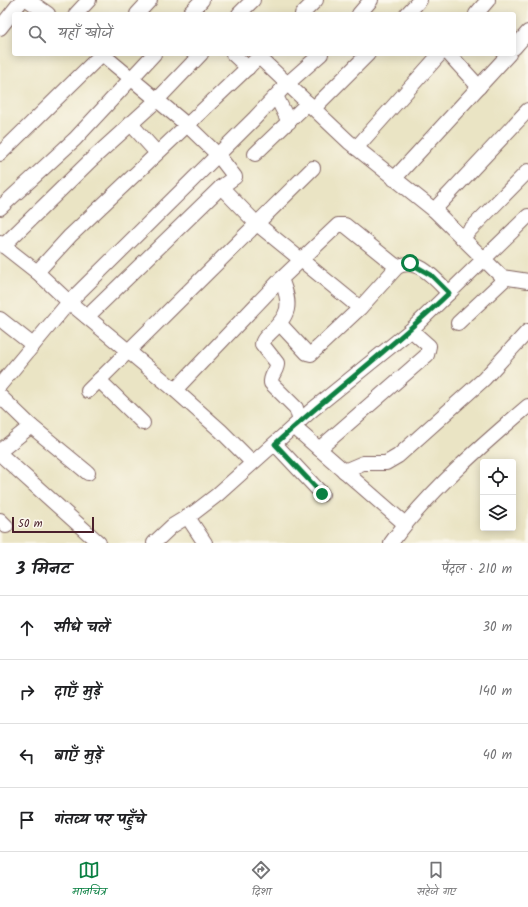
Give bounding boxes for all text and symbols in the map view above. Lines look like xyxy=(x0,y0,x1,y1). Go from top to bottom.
search box xyxy=(12,12,516,56)
text: यहाँ खोजें xyxy=(58,22,112,46)
icon: search xyxy=(26,23,48,45)
route start xyxy=(401,254,419,272)
map controls xyxy=(480,459,516,531)
button: locate xyxy=(480,459,516,495)
route end xyxy=(313,485,331,503)
button: layers xyxy=(480,495,516,531)
scale bar xyxy=(12,515,94,534)
text: 50 m xyxy=(18,515,43,533)
text: 3 मिनट xyxy=(16,556,70,583)
text: पैदल · 210 m xyxy=(442,559,512,580)
text: सीधे चलें xyxy=(54,616,109,640)
icon: ahead xyxy=(16,617,38,639)
text: 30 m xyxy=(483,617,512,638)
text: दाएँ मुड़ें xyxy=(54,680,101,704)
icon: right xyxy=(16,681,38,703)
text: 140 m xyxy=(479,681,512,702)
text: बाएँ मुड़ें xyxy=(54,744,102,768)
icon: left xyxy=(16,745,38,767)
text: 40 m xyxy=(483,745,512,766)
text: गंतव्य पर पहुँचे xyxy=(54,808,145,832)
icon: arrive xyxy=(16,809,38,831)
tab: मानचित्र xyxy=(72,859,106,901)
tab: दिशा xyxy=(250,859,272,901)
tab: सहेजे गए xyxy=(417,859,456,901)

